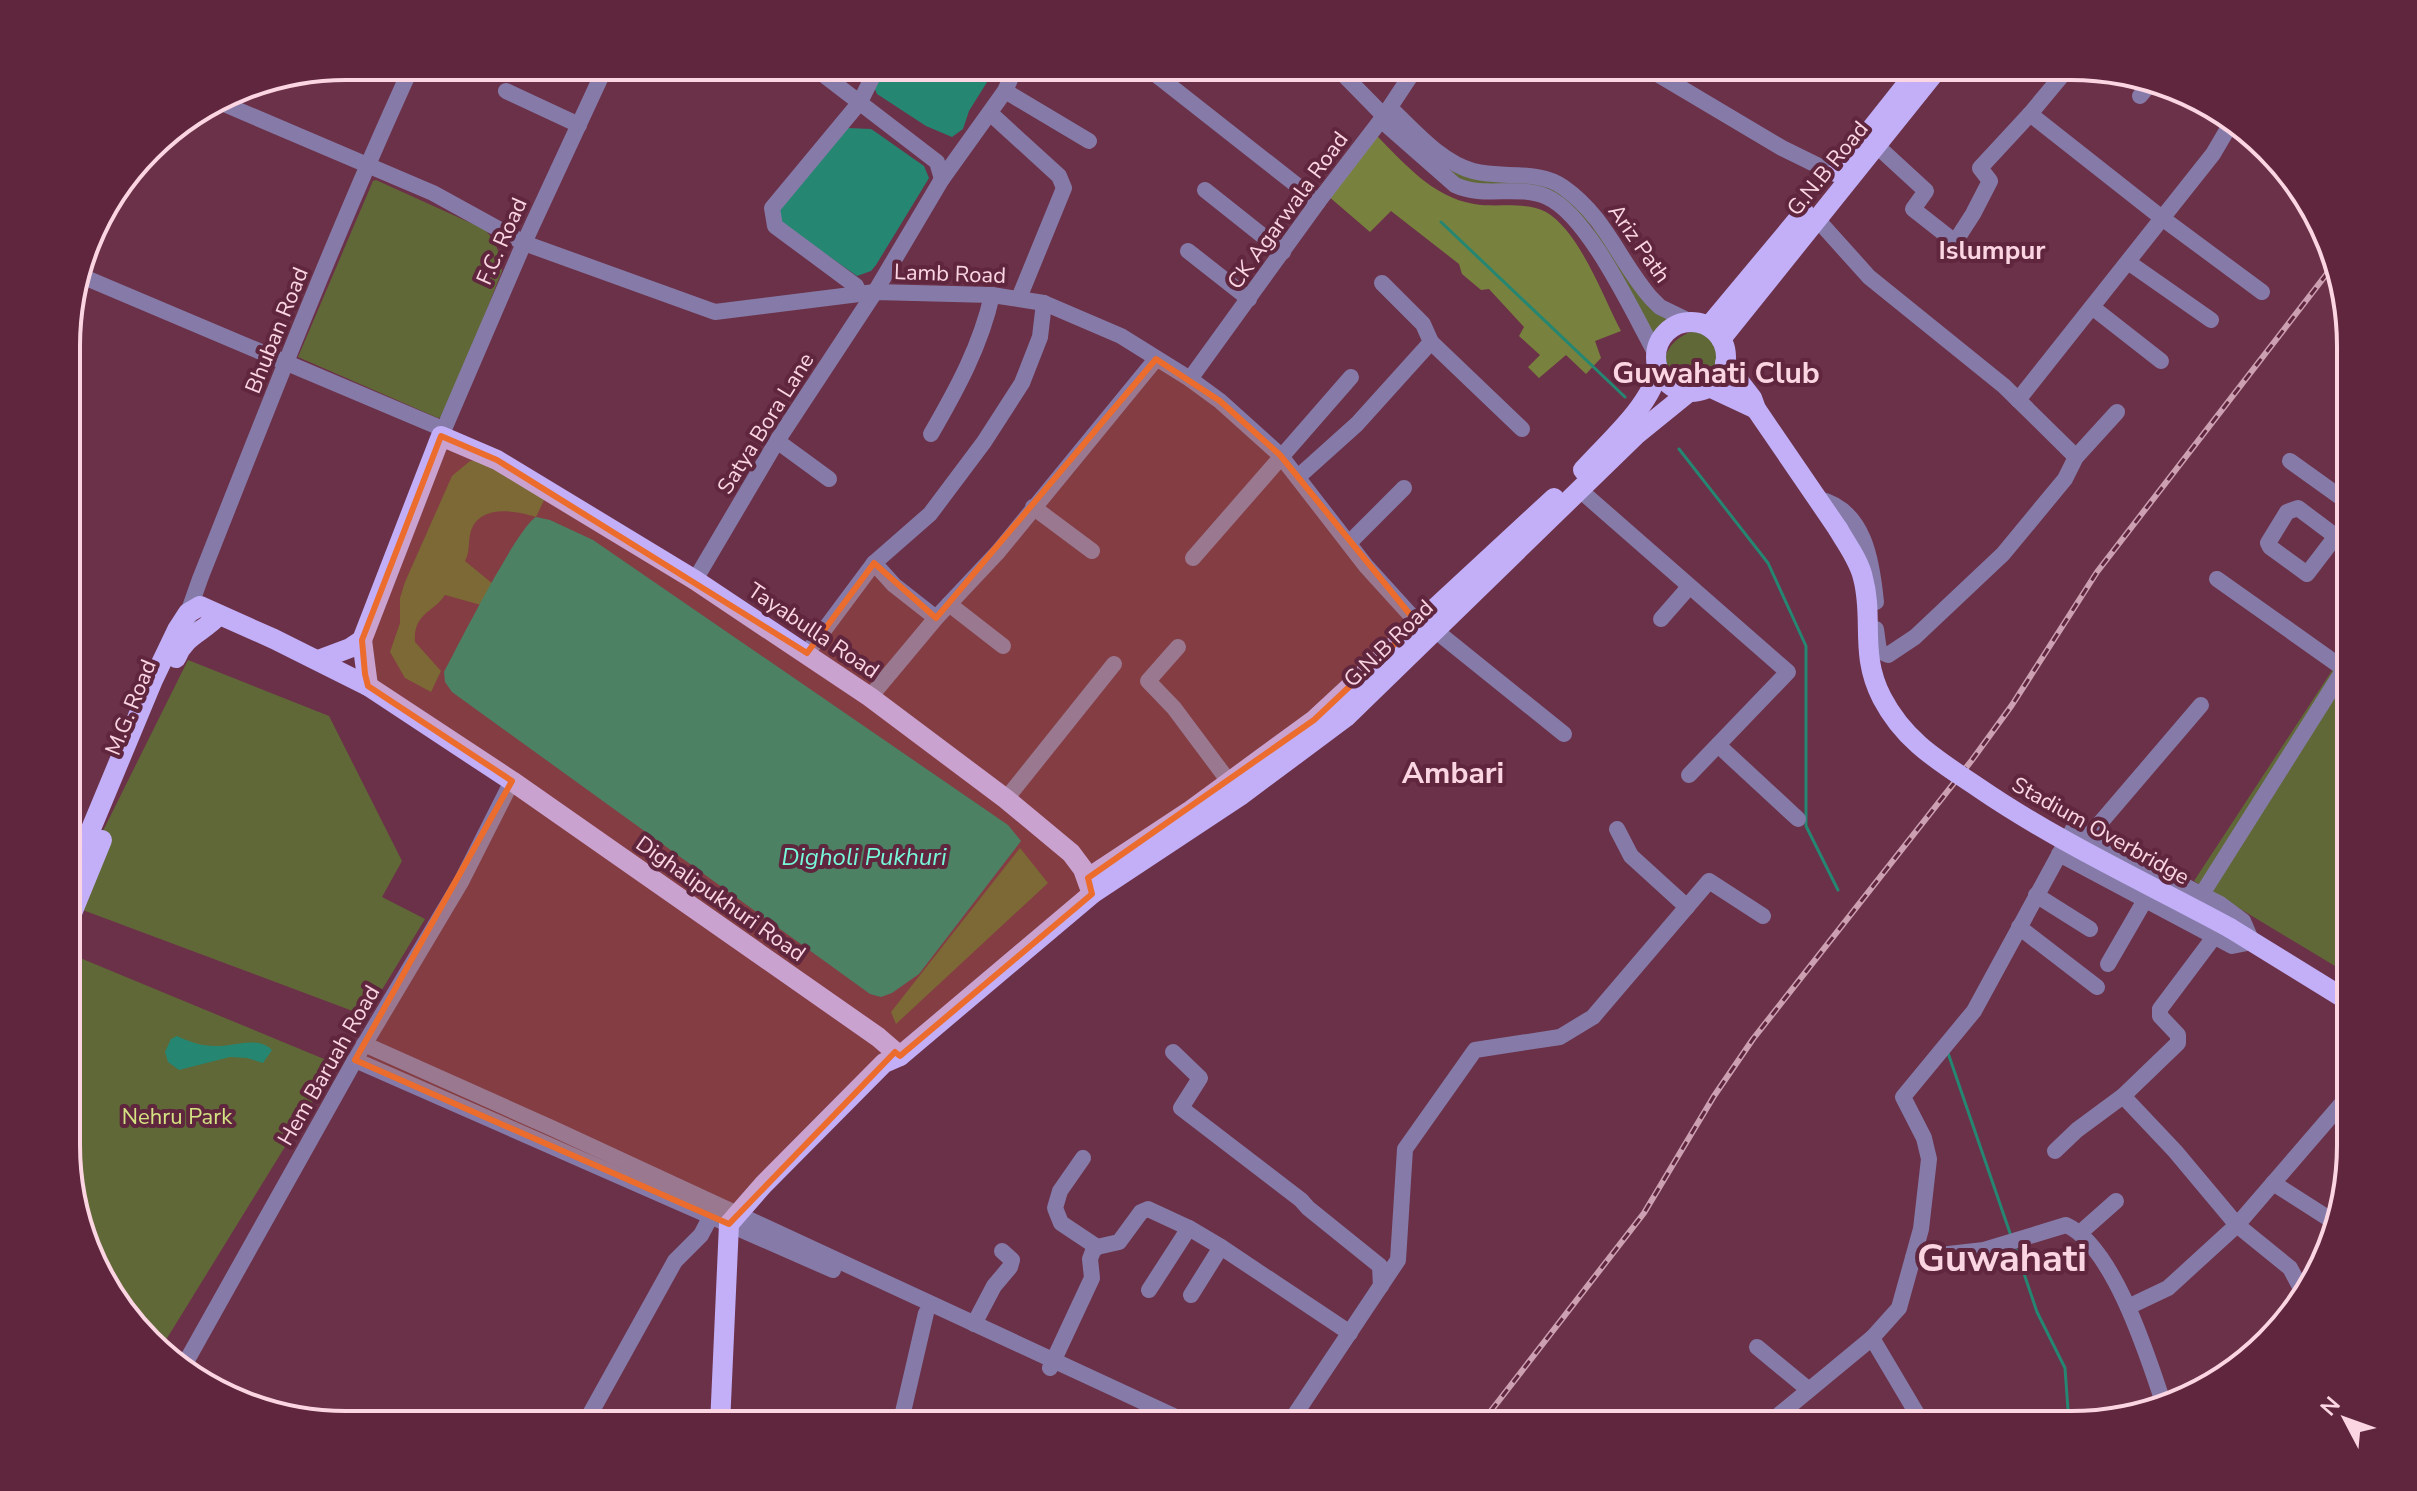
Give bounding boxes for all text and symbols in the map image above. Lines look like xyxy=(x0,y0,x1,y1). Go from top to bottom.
street label: G.N.B Road xyxy=(1780,115,1875,222)
street label: CK Agarwala Road xyxy=(1220,126,1355,296)
street label: F.C. Road xyxy=(469,193,534,290)
street label: Ariz Path xyxy=(1601,198,1677,289)
district label: Islumpur xyxy=(1939,233,2046,268)
street label: Lamb Road xyxy=(893,257,1007,291)
street label: Bhuban Road xyxy=(238,263,316,398)
street label: Satya Bora Lane xyxy=(710,347,821,500)
district label: Guwahati Club xyxy=(1612,353,1820,394)
street label: Tayabulla Road xyxy=(742,576,885,686)
street label: G.N.B Road xyxy=(1337,593,1440,694)
street label: M.G. Road xyxy=(98,655,164,760)
district label: Ambari xyxy=(1402,753,1504,794)
street label: Stadium Overbridge xyxy=(2006,770,2195,892)
street label: Dighalipukhuri Road xyxy=(630,829,811,969)
water label: Digholi Pukhuri xyxy=(781,841,947,873)
street label: Hem Baruah Road xyxy=(271,980,387,1151)
park label: Nehru Park xyxy=(122,1102,233,1132)
district label: Guwahati xyxy=(1917,1233,2087,1284)
north arrow xyxy=(2305,1379,2385,1459)
text: N xyxy=(2314,1390,2347,1423)

